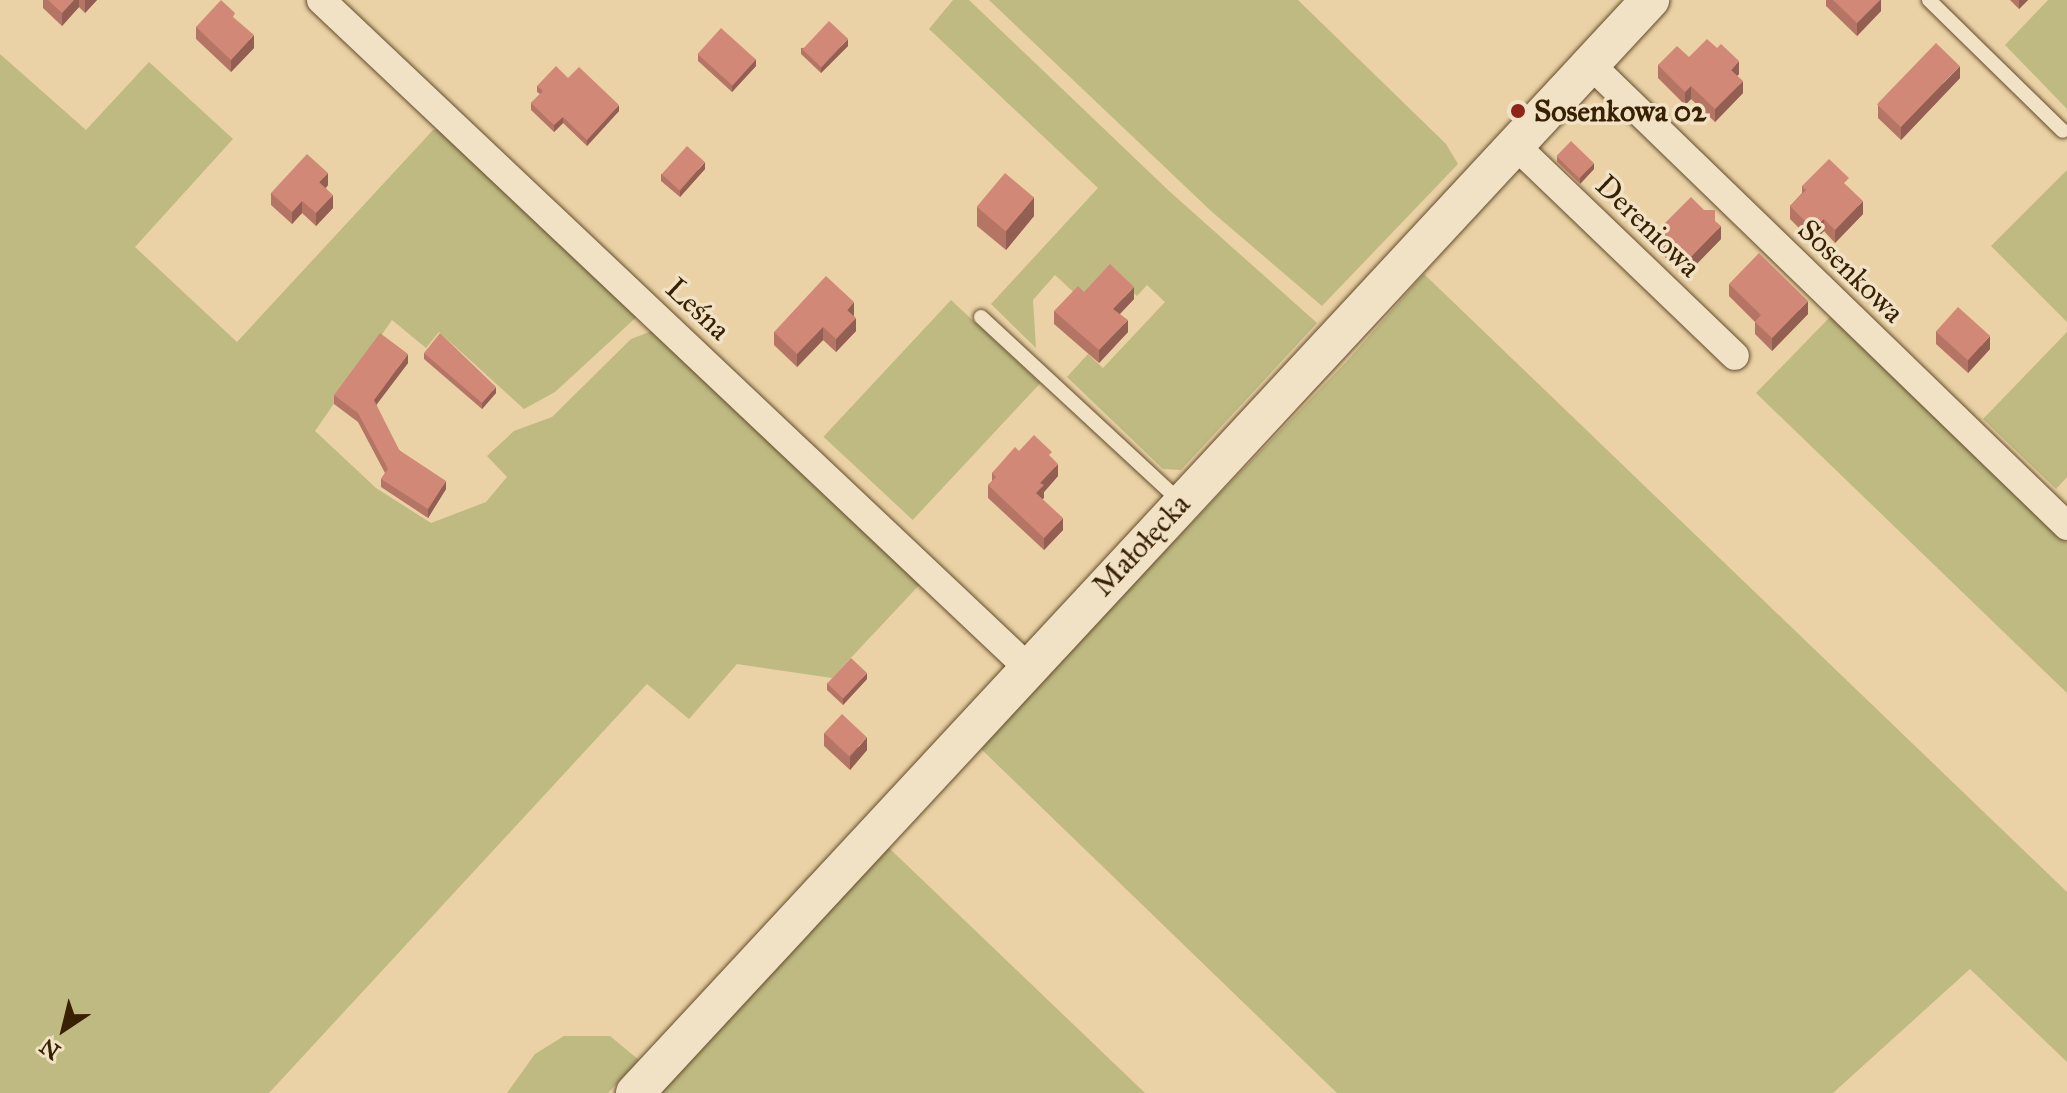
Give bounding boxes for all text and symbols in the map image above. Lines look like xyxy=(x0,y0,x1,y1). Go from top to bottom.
place label: Sosenkowa 02 xyxy=(1534,93,1706,129)
marker: Sosenkowa 02 xyxy=(1509,102,1527,120)
street label: Dereniowa xyxy=(1588,167,1708,285)
street label: Sosenkowa xyxy=(1791,212,1911,330)
street label: Leśna xyxy=(658,270,738,348)
street label: Małołęcka xyxy=(1085,486,1197,604)
north arrow xyxy=(24,989,104,1069)
text: N xyxy=(35,1033,65,1065)

